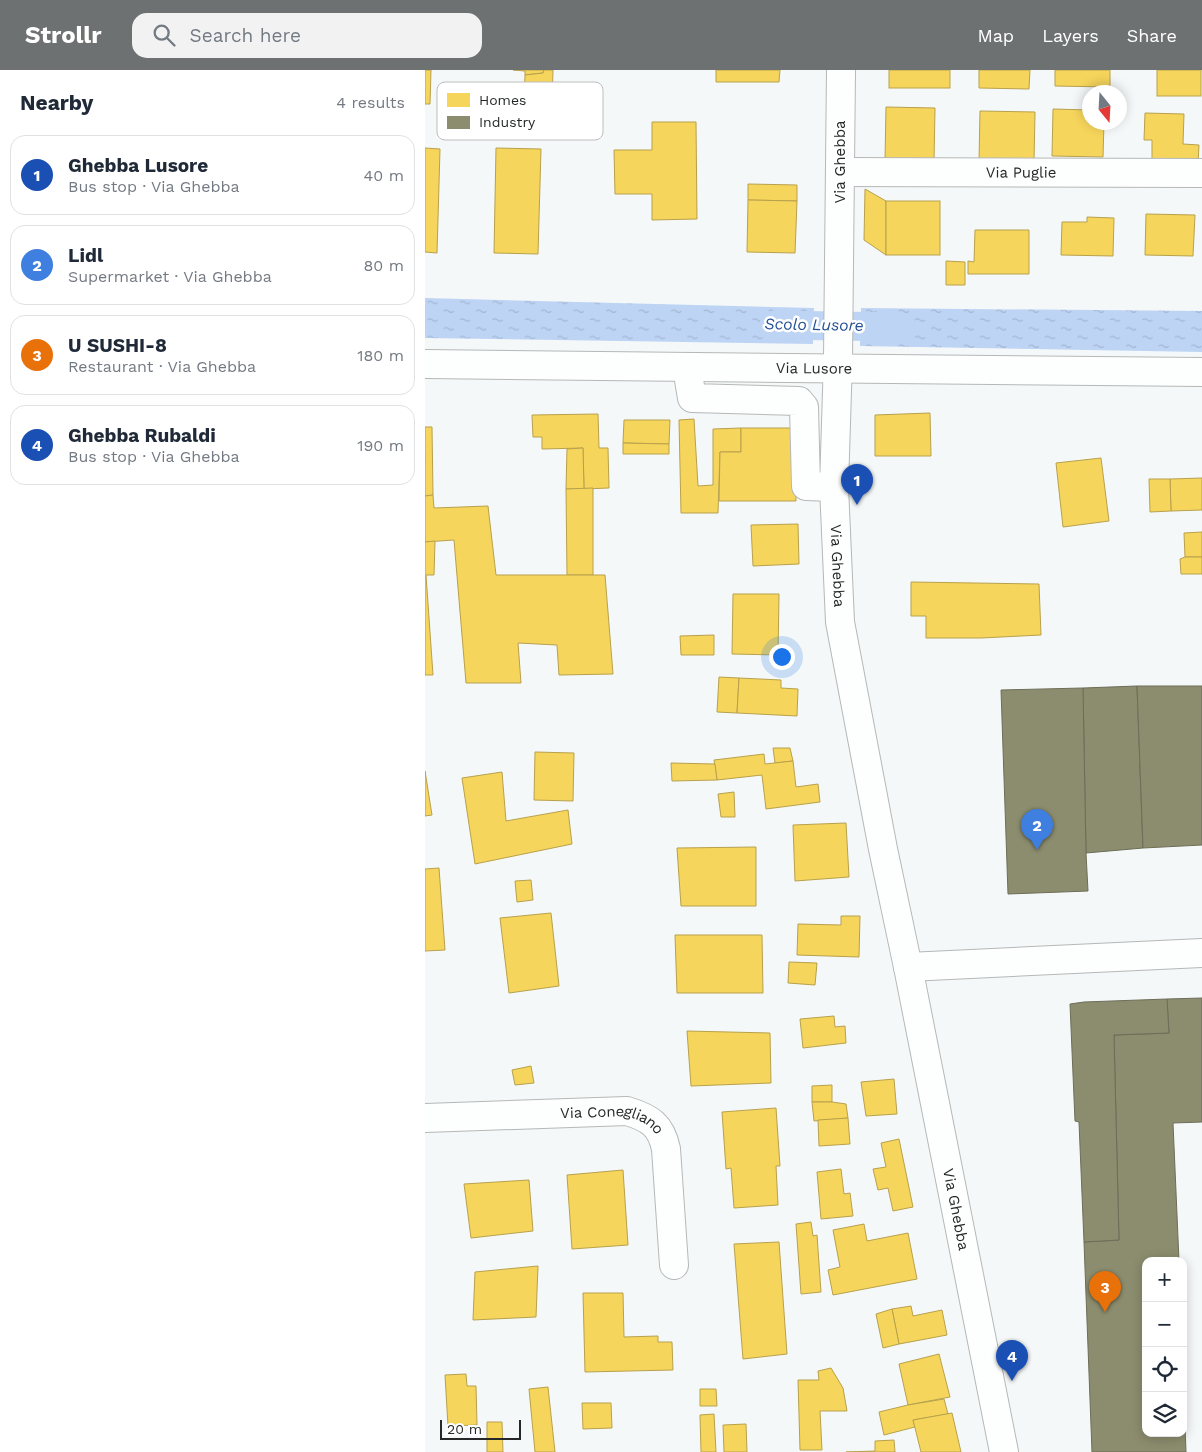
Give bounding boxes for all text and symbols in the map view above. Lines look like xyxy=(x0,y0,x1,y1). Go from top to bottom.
search box xyxy=(132,13,482,58)
text: Strollr xyxy=(25,21,102,49)
icon: search xyxy=(150,21,178,49)
text: Search here xyxy=(190,24,301,47)
text: Map xyxy=(977,25,1014,46)
text: Layers xyxy=(1042,25,1099,46)
text: Share xyxy=(1127,25,1177,46)
legend xyxy=(437,82,603,140)
north arrow xyxy=(1082,85,1127,130)
text: Nearby xyxy=(20,90,93,115)
text: Homes xyxy=(479,92,526,108)
text: 4 results xyxy=(336,93,405,112)
text: Industry xyxy=(479,114,536,130)
street label: Via Ghebba xyxy=(831,120,849,204)
text: Ghebba Lusore xyxy=(68,154,208,177)
street label: Via Puglie xyxy=(986,163,1056,182)
text: 1 xyxy=(34,166,40,185)
text: 40 m xyxy=(364,166,404,185)
text: Bus stop · Via Ghebba xyxy=(68,177,240,196)
text: Lidl xyxy=(68,244,103,267)
text: 2 xyxy=(32,256,42,275)
text: 80 m xyxy=(363,256,404,275)
text: Supermarket · Via Ghebba xyxy=(68,267,272,286)
water label: Scolo Lusore xyxy=(764,314,864,335)
text: U SUSHI-8 xyxy=(68,334,167,357)
text: 3 xyxy=(32,346,42,365)
text: 180 m xyxy=(357,346,404,365)
text: Restaurant · Via Ghebba xyxy=(68,357,256,376)
street label: Via Lusore xyxy=(776,359,852,378)
text: Ghebba Rubaldi xyxy=(68,424,216,447)
text: 4 xyxy=(32,436,42,455)
text: 190 m xyxy=(357,436,404,455)
text: Bus stop · Via Ghebba xyxy=(68,447,240,466)
pin: 1 xyxy=(841,464,873,505)
street label: Via Ghebba xyxy=(827,524,848,608)
your location xyxy=(769,644,795,670)
pin: 2 xyxy=(1021,809,1053,850)
street label: Via Conegliano xyxy=(560,1102,668,1138)
street label: Via Ghebba xyxy=(939,1167,973,1252)
map controls xyxy=(1142,1257,1187,1437)
button: + xyxy=(1142,1257,1187,1302)
pin: 3 xyxy=(1089,1271,1121,1312)
button: − xyxy=(1142,1302,1187,1347)
pin: 4 xyxy=(996,1340,1028,1381)
button: locate xyxy=(1142,1347,1187,1392)
button: layers xyxy=(1142,1392,1187,1437)
scale bar xyxy=(440,1417,521,1440)
text: 20 m xyxy=(447,1421,482,1437)

